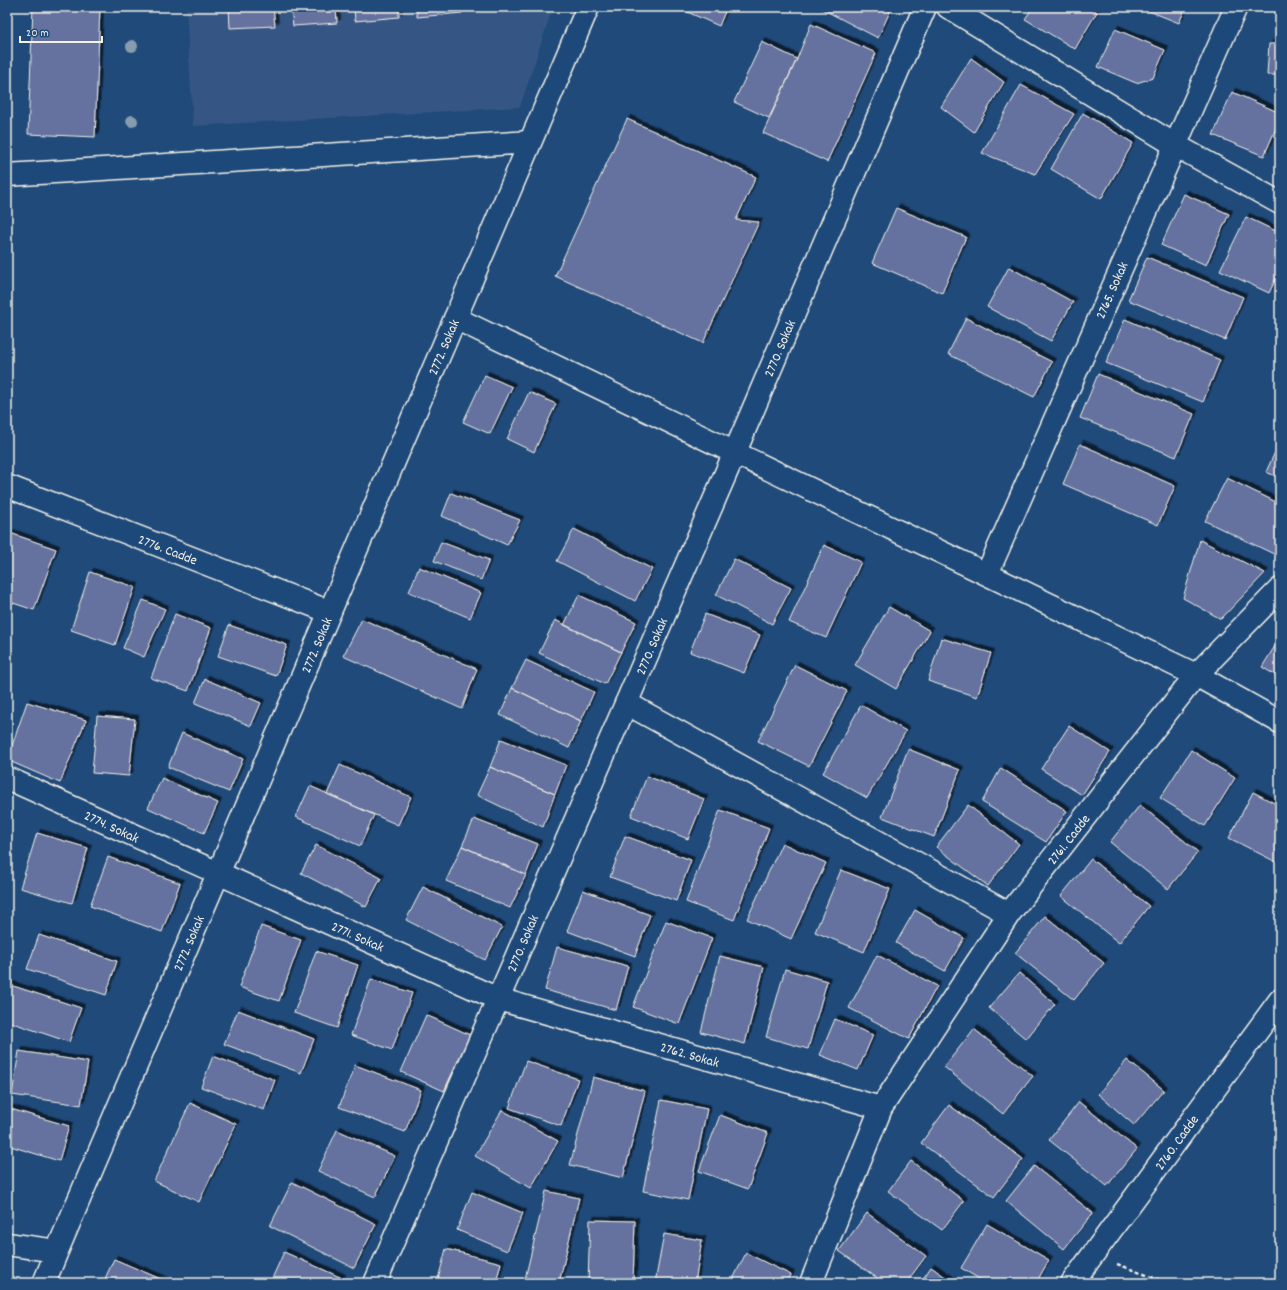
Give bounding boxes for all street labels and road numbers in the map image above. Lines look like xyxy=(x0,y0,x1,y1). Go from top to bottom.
street label: 2765. Sokak xyxy=(1091,259,1134,323)
street label: 2772. Sokak xyxy=(424,317,466,379)
street label: 2770. Sokak xyxy=(760,317,802,381)
street label: 2776. Cadde xyxy=(135,530,200,571)
street label: 2772. Sokak xyxy=(297,615,339,677)
street label: 2770. Sokak xyxy=(632,615,674,679)
street label: 2774. Sokak xyxy=(80,806,142,849)
street label: 2761. Cadde xyxy=(1043,811,1096,870)
street label: 2770. Sokak xyxy=(503,912,545,976)
street label: 2772. Sokak xyxy=(169,913,211,975)
street label: 2771. Sokak xyxy=(328,917,387,958)
street label: 2762. Sokak xyxy=(658,1038,721,1074)
street label: 2760. Cadde xyxy=(1151,1111,1205,1175)

